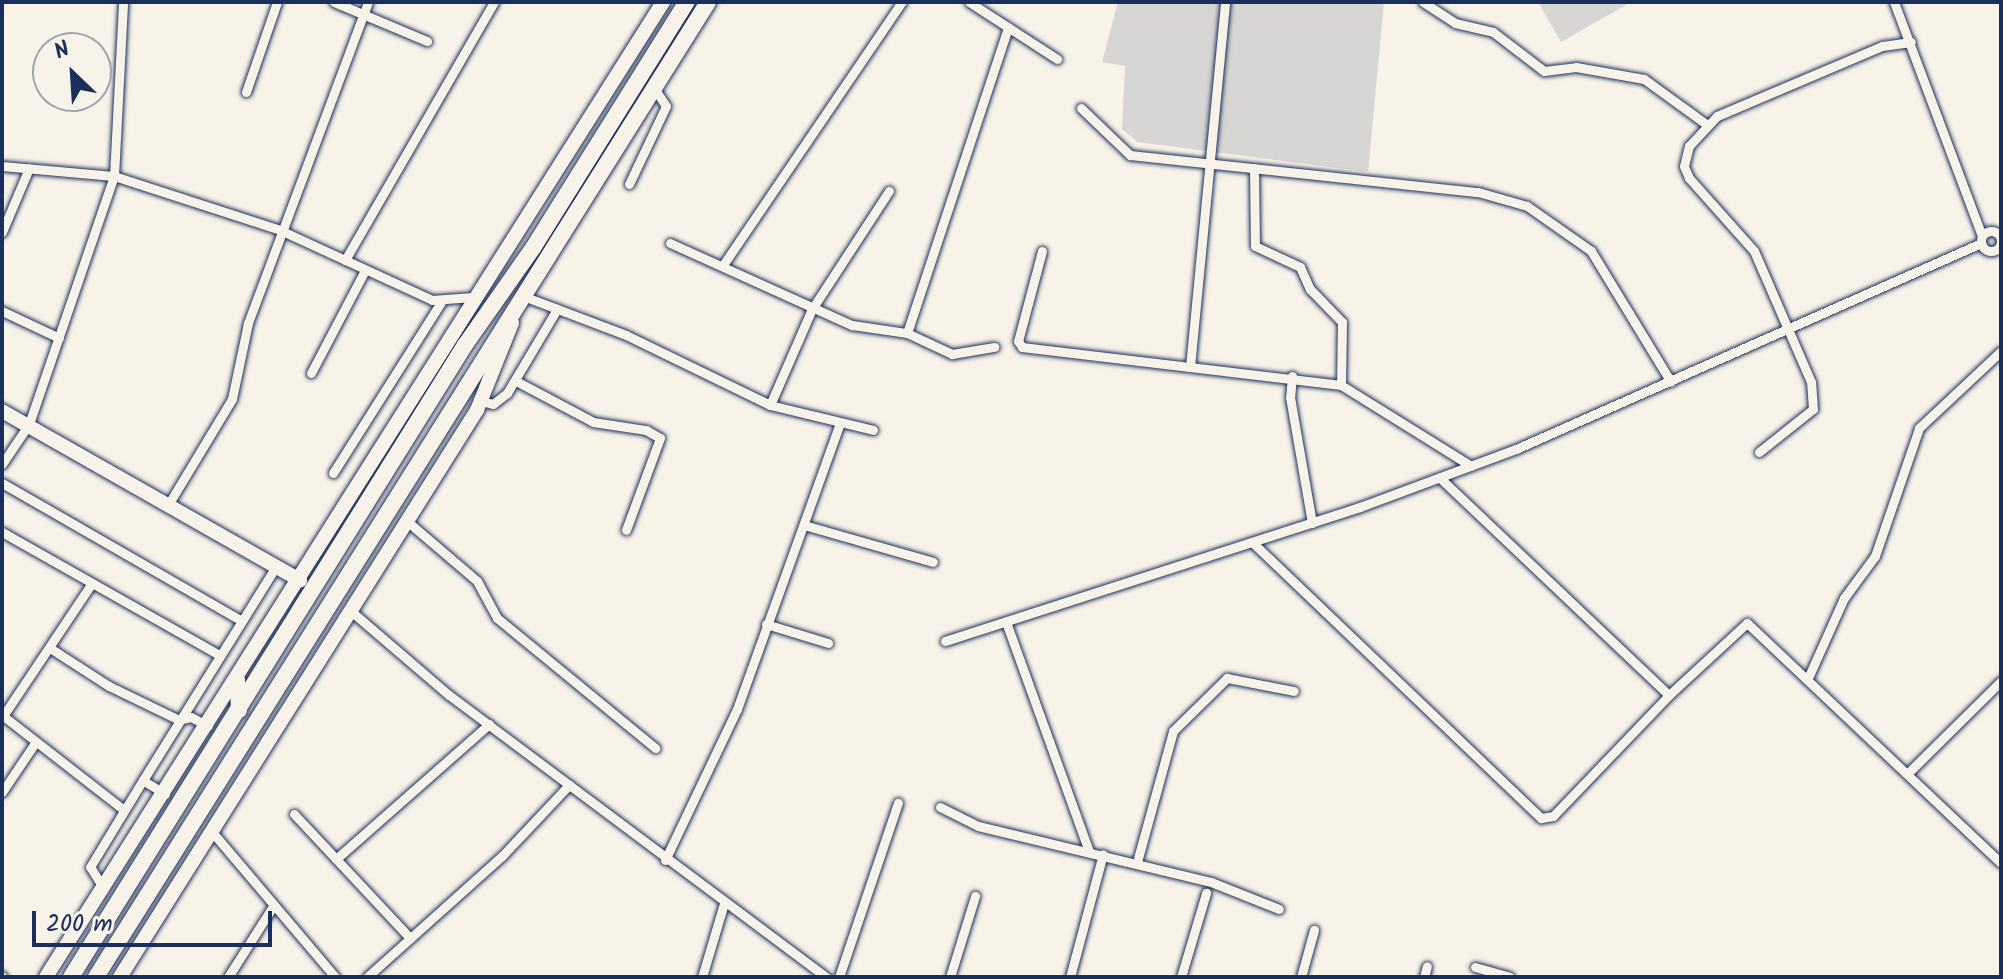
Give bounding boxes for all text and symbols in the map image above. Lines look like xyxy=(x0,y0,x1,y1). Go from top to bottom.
north arrow xyxy=(32,32,112,112)
text: N xyxy=(49,33,76,70)
scale bar xyxy=(36,895,276,945)
text: 200 m xyxy=(46,905,113,944)

